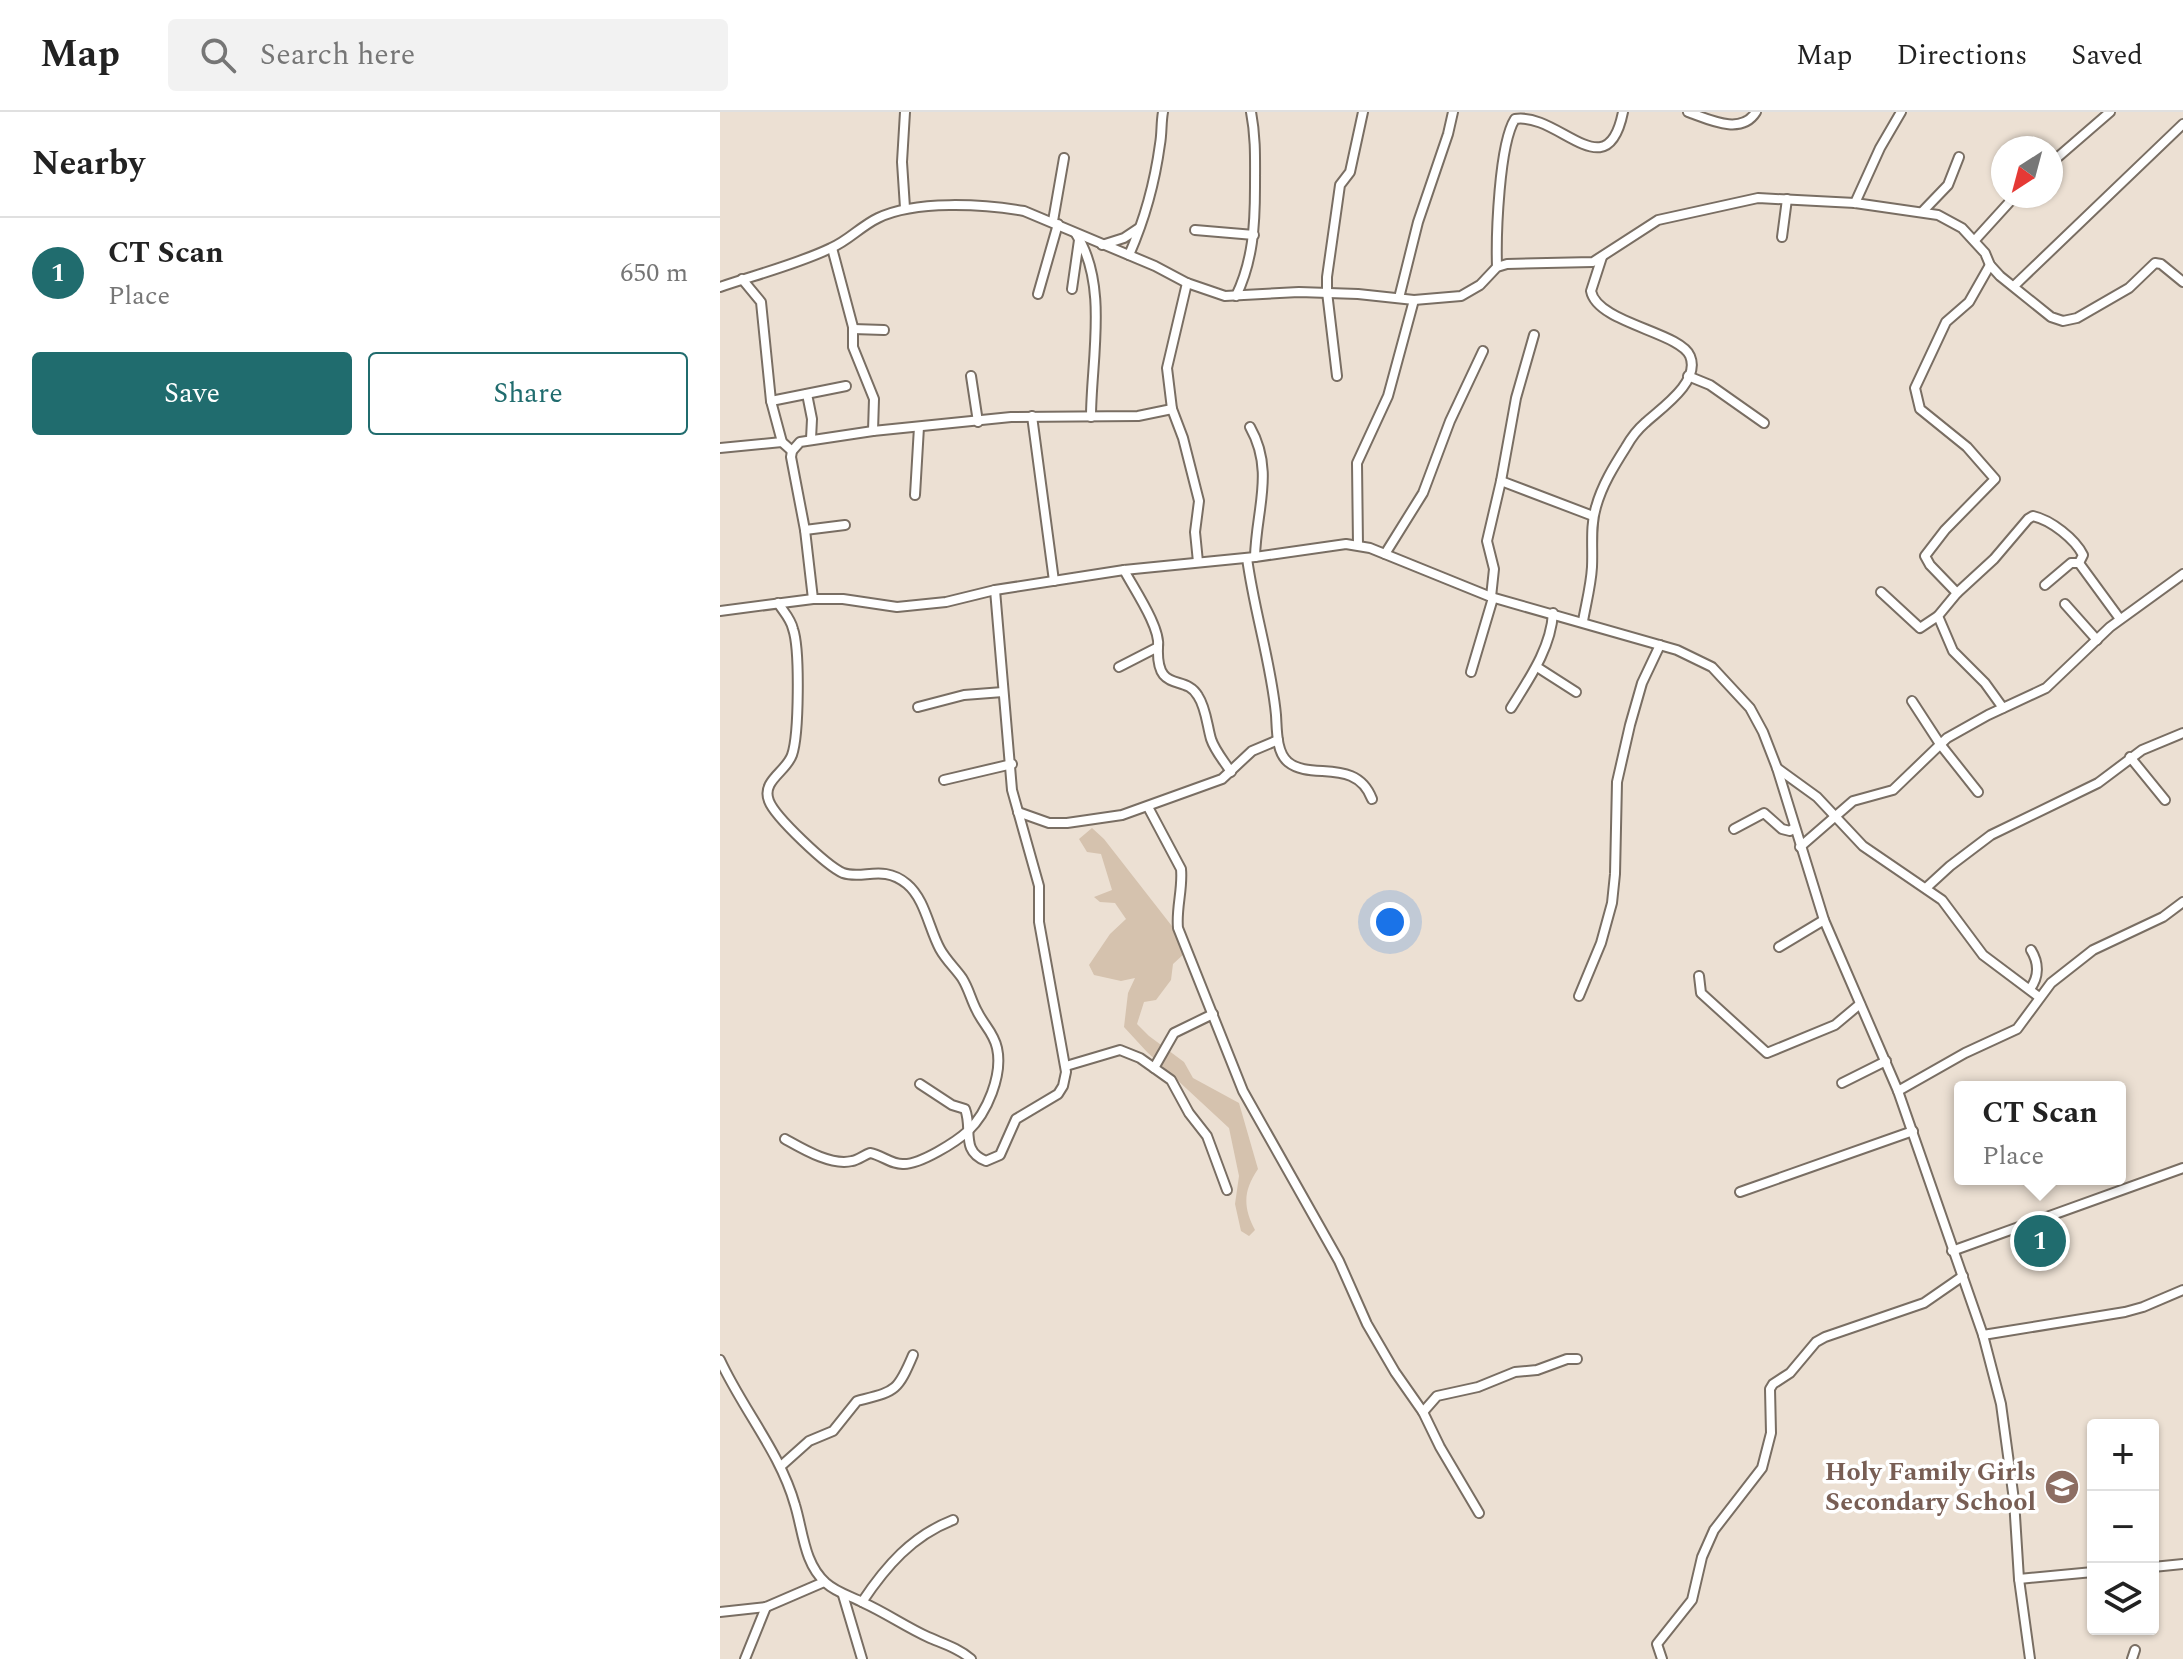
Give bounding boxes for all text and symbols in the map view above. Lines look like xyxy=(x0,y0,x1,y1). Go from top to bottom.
search box xyxy=(168,19,728,91)
text: Map xyxy=(40,26,120,84)
text: Search here xyxy=(260,32,415,78)
icon: search xyxy=(196,33,240,77)
text: Map xyxy=(1796,34,1853,77)
text: Directions xyxy=(1897,34,2027,77)
text: Saved xyxy=(2071,34,2143,77)
north arrow xyxy=(1991,136,2063,208)
text: Nearby xyxy=(32,138,145,190)
text: CT Scan xyxy=(108,230,224,276)
text: 1 xyxy=(51,253,65,293)
text: 650 m xyxy=(620,253,688,293)
text: Place xyxy=(108,276,170,316)
button: Save xyxy=(32,352,352,435)
button: Share xyxy=(368,352,688,435)
your location xyxy=(1370,902,1410,942)
popup xyxy=(1954,1081,2126,1185)
text: CT Scan xyxy=(1982,1090,2098,1136)
text: Place xyxy=(1982,1136,2044,1176)
pin: 1 xyxy=(2014,1211,2066,1271)
map controls xyxy=(2087,1419,2159,1635)
button: + xyxy=(2087,1419,2159,1491)
place label: Holy Family Girls Secondary School xyxy=(1825,1452,2036,1522)
school or university icon: Holy Family Girls Secondary School xyxy=(2043,1468,2081,1506)
button: − xyxy=(2087,1491,2159,1563)
button: layers xyxy=(2087,1563,2159,1635)

